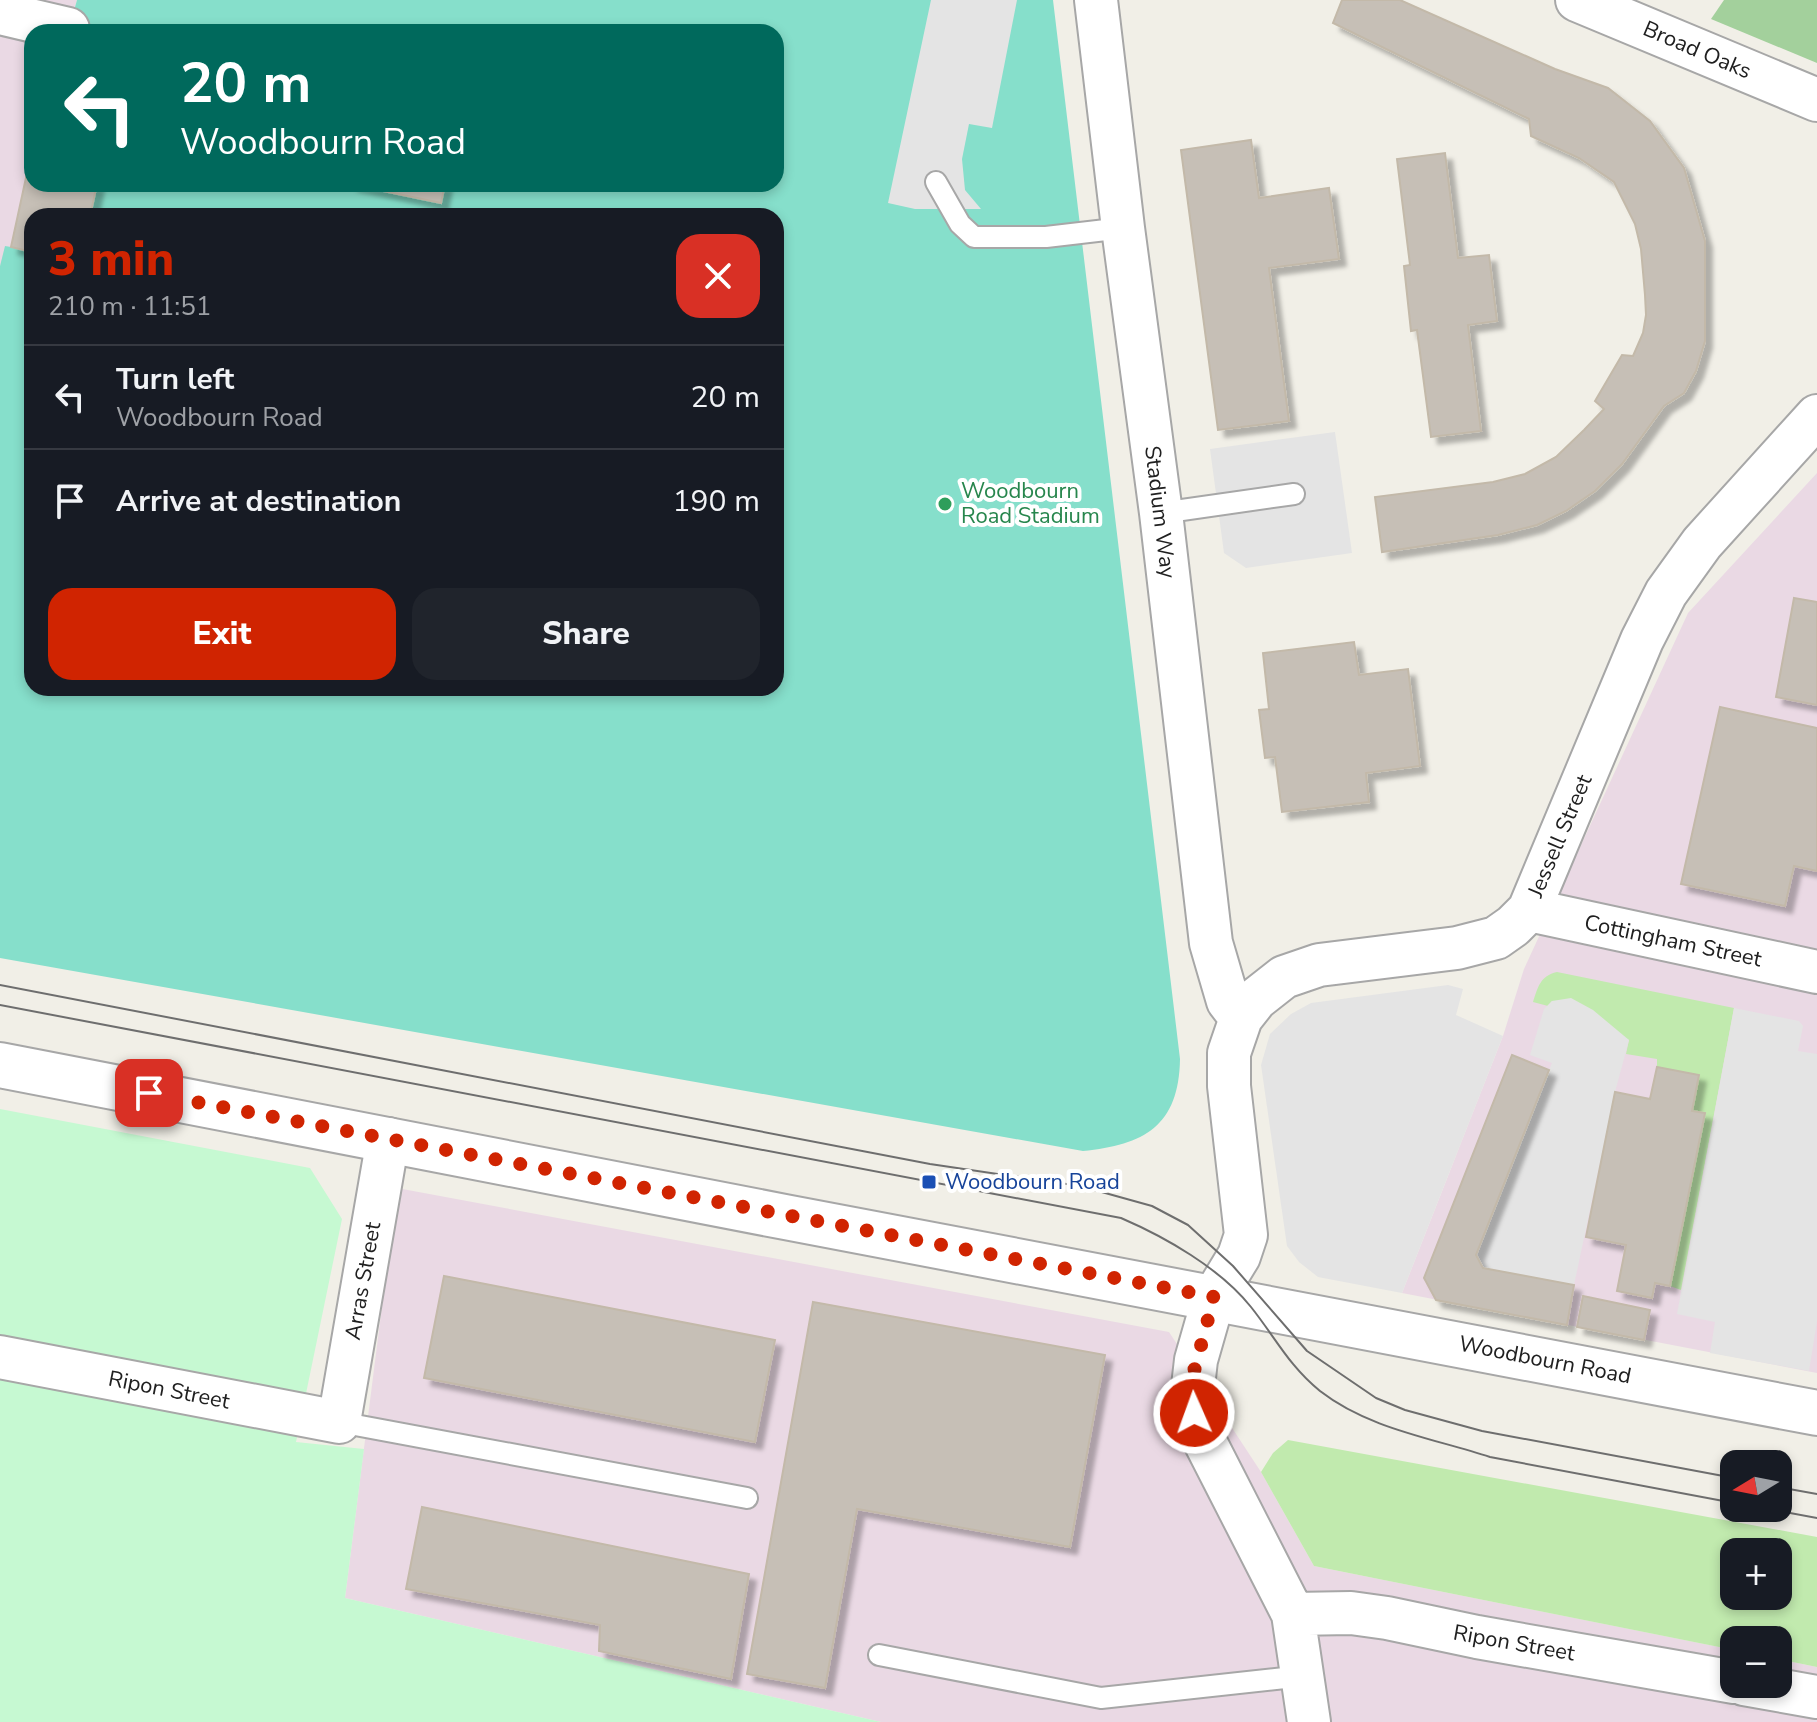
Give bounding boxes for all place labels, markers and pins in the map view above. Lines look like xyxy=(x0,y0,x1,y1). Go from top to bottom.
place label: Woodbourn Road Stadium xyxy=(961,476,1100,531)
marker: Woodbourn Road Stadium xyxy=(936,495,954,513)
pin xyxy=(115,1059,183,1127)
place label: Woodbourn Road xyxy=(945,1167,1120,1197)
marker: Woodbourn Road xyxy=(920,1173,938,1191)

